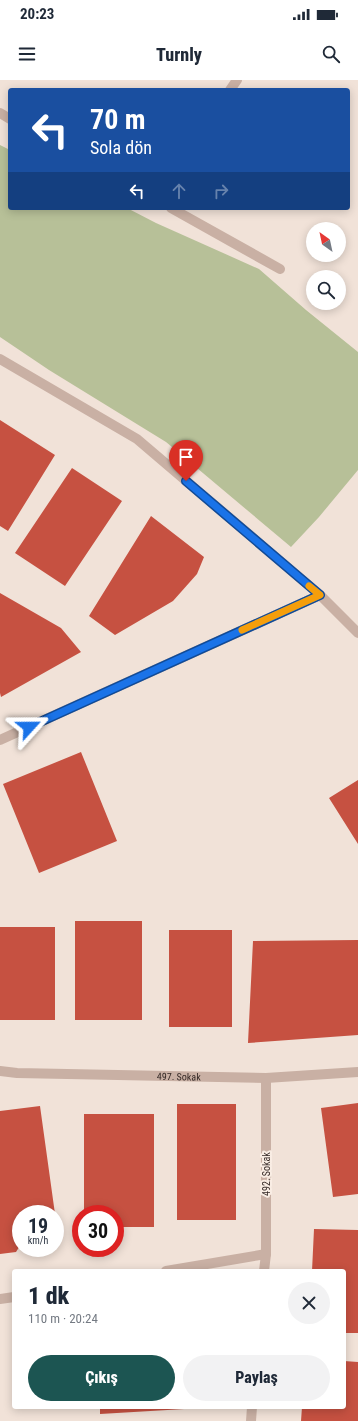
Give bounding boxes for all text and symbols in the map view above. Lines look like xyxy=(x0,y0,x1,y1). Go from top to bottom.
text: 20:23 xyxy=(20,5,54,23)
icon: menu xyxy=(16,43,38,65)
icon: search xyxy=(320,43,342,65)
text: Turnly xyxy=(156,44,202,65)
text: 70 m xyxy=(90,103,146,136)
icon: left xyxy=(24,104,76,156)
text: Sola dön xyxy=(90,137,152,158)
icon: left xyxy=(126,180,148,202)
icon: ahead xyxy=(168,180,190,202)
icon: right xyxy=(210,180,232,202)
north arrow xyxy=(306,222,346,262)
map controls xyxy=(306,222,346,310)
button: search xyxy=(306,270,346,310)
pin xyxy=(169,440,203,481)
icon: arrive xyxy=(175,446,197,468)
position arrow xyxy=(8.0,706,50.0,748)
street label: 497. Sokak xyxy=(157,1071,201,1083)
street label: 492. Sokak xyxy=(261,1152,272,1196)
speed limit sign: 30 xyxy=(72,1205,124,1257)
text: 19 xyxy=(28,1214,48,1238)
text: km/h xyxy=(28,1235,48,1246)
text: 1 dk xyxy=(28,1282,69,1310)
button: close xyxy=(288,1282,330,1324)
text: 110 m · 20:24 xyxy=(28,1311,98,1326)
button: Çıkış xyxy=(28,1355,175,1401)
button: Paylaş xyxy=(183,1355,330,1401)

